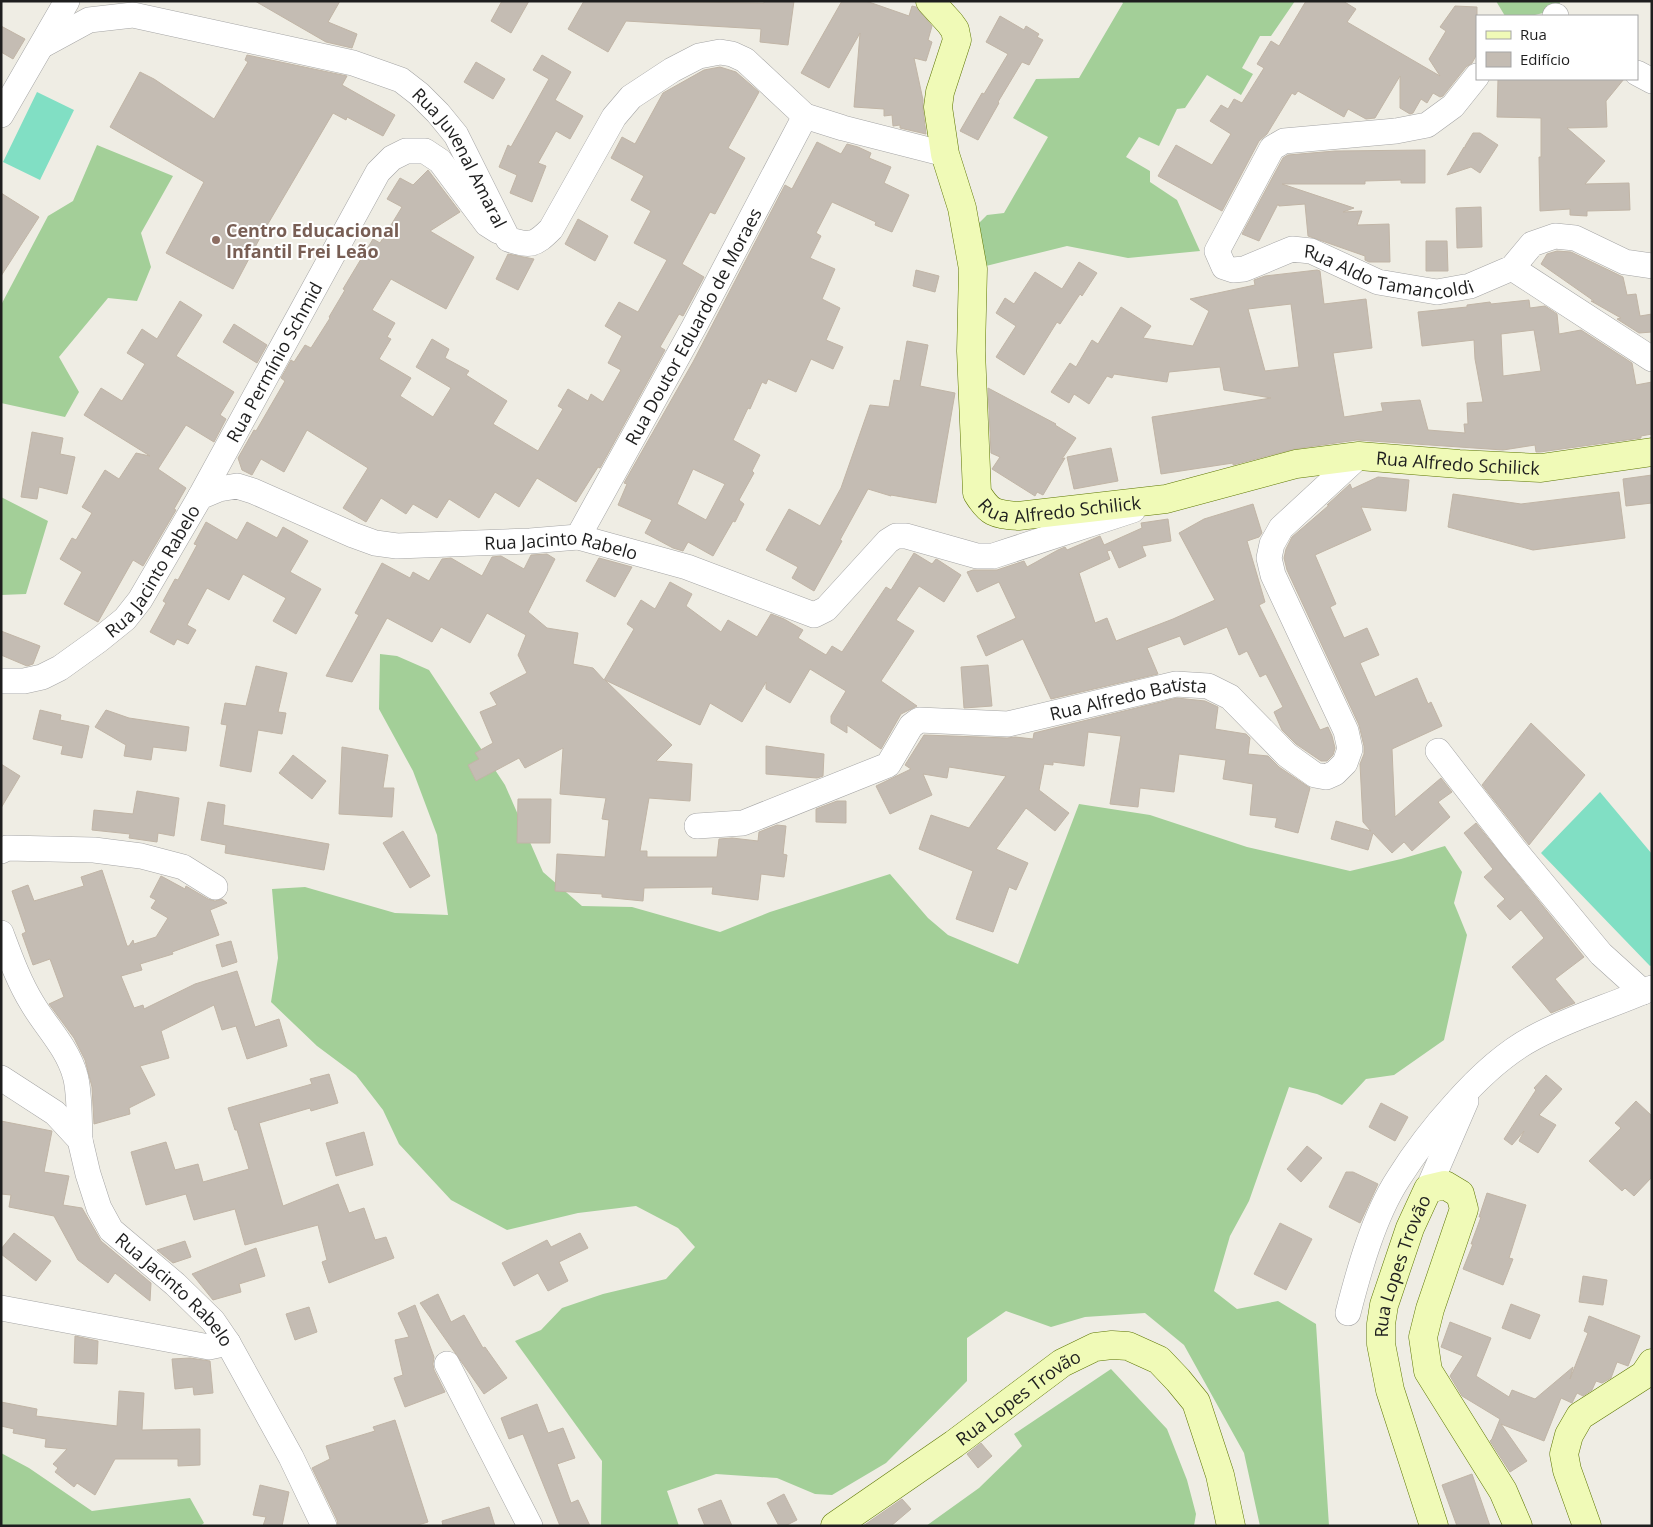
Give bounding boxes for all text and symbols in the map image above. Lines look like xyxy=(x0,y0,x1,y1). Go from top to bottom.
legend xyxy=(1476,15,1638,80)
text: Rua xyxy=(1520,24,1547,44)
text: Edifício xyxy=(1520,49,1570,69)
street label: Rua Juvenal Amaral xyxy=(407,82,512,232)
street label: Rua Doutor Eduardo de Moraes xyxy=(619,204,767,449)
place label: Centro Educacional Infantil Frei Leão xyxy=(226,218,399,263)
marker: Centro Educacional Infantil Frei Leão xyxy=(210,234,222,246)
street label: Rua Aldo Tamancoldi xyxy=(1303,238,1477,304)
street label: Rua Permínio Schmid xyxy=(220,278,328,446)
street label: Rua Alfredo Schilick xyxy=(1375,445,1541,480)
street label: Rua Alfredo Schilick xyxy=(973,490,1142,528)
street label: Rua Jacinto Rabelo xyxy=(100,500,205,643)
street label: Rua Jacinto Rabelo xyxy=(484,525,641,565)
street label: Rua Alfredo Batista xyxy=(1047,672,1208,726)
street label: Rua Lopes Trovão xyxy=(1369,1191,1436,1338)
street label: Rua Jacinto Rabelo xyxy=(110,1227,239,1351)
street label: Rua Lopes Trovão xyxy=(951,1344,1085,1451)

